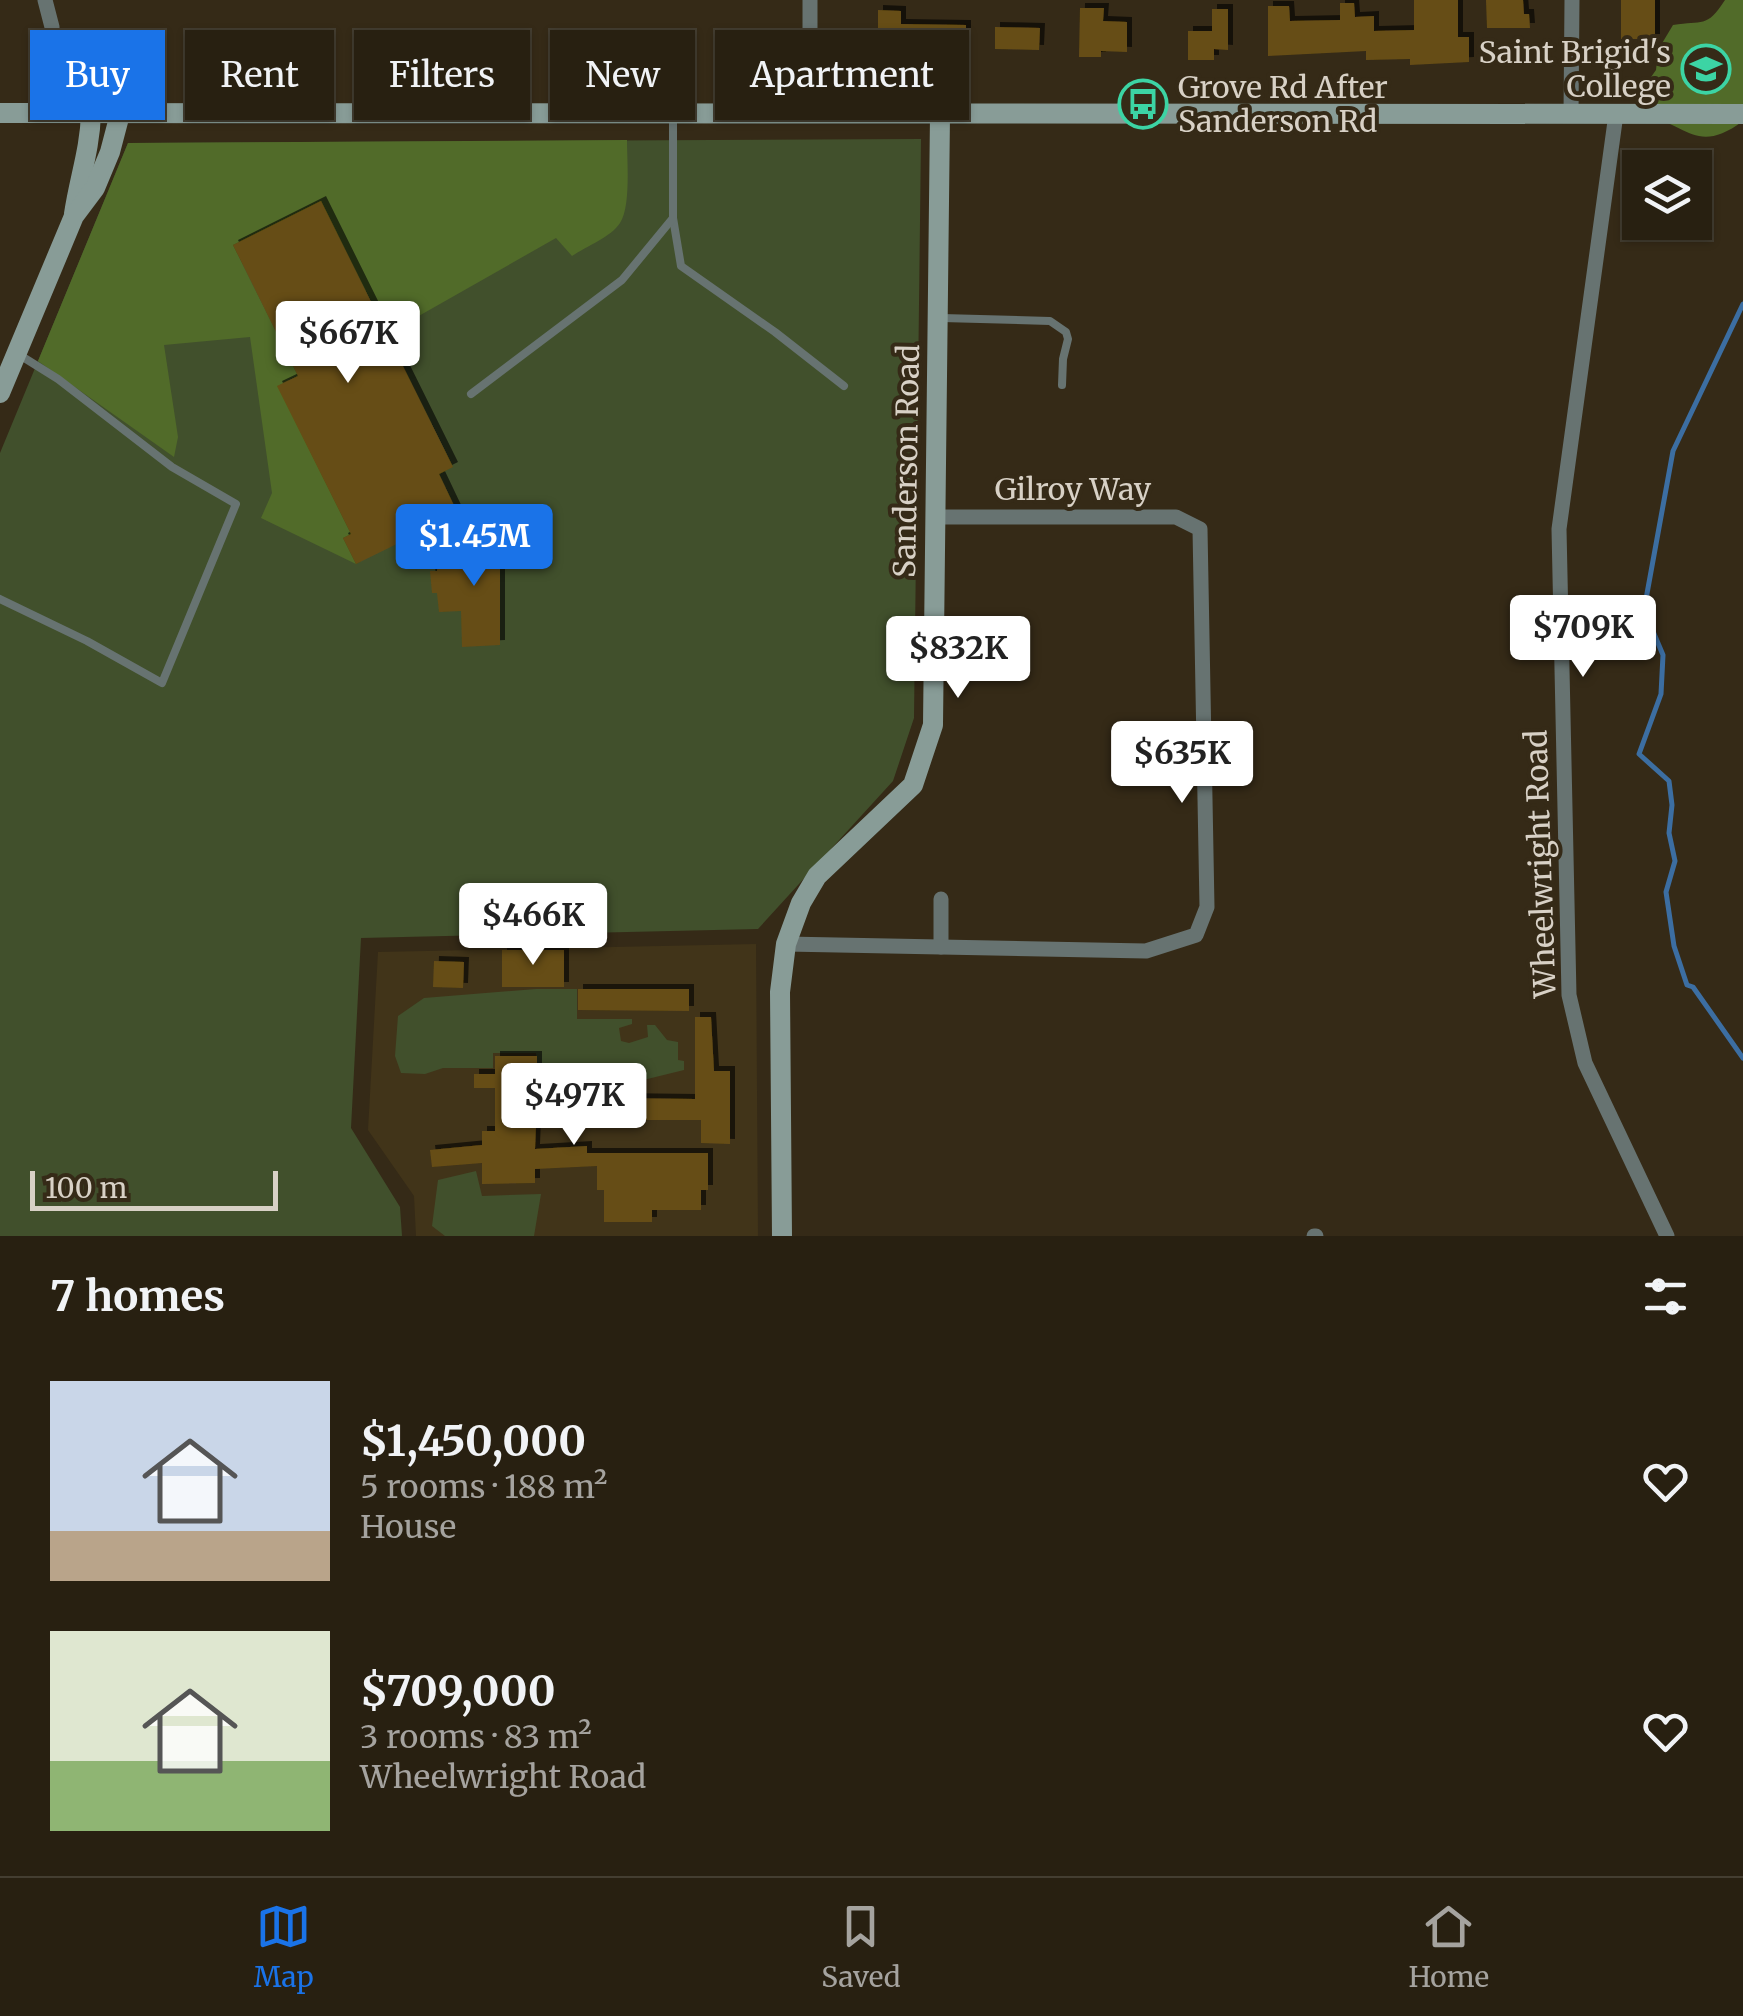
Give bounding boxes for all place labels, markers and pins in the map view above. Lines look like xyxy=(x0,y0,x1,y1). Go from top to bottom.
place label: Saint Brigid's College xyxy=(1478,33,1671,105)
school or university icon: Saint Brigid's College xyxy=(1680,43,1732,95)
place label: Grove Rd After Sanderson Rd xyxy=(1178,68,1388,140)
bus stop icon: Grove Rd After Sanderson Rd xyxy=(1117,78,1169,130)
pin: $667K xyxy=(278,301,418,386)
pin: $1.45M xyxy=(393,504,555,589)
pin: $709K xyxy=(1513,595,1653,680)
pin: $832K xyxy=(888,616,1028,701)
pin: $635K xyxy=(1112,721,1252,806)
pin: $466K xyxy=(463,883,603,968)
pin: $497K xyxy=(504,1063,644,1148)

